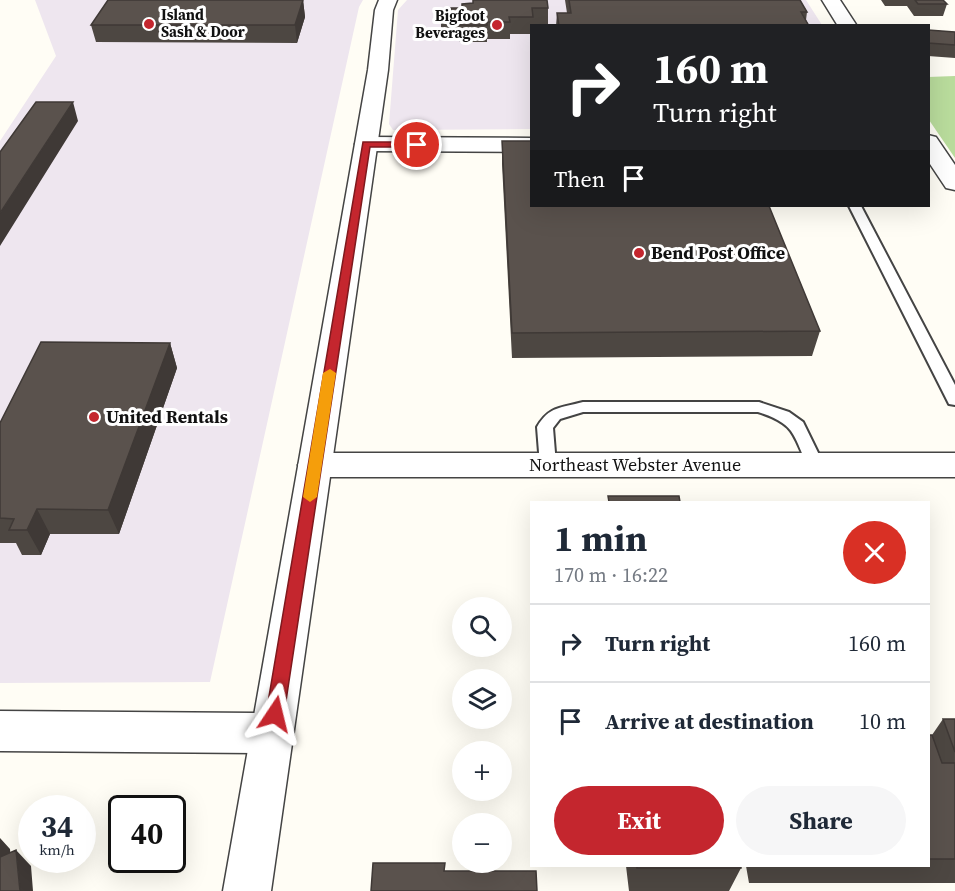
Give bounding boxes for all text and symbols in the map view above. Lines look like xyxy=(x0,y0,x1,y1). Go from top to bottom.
place label: Island Sash & Door xyxy=(161,4,245,42)
place label: Bigfoot Beverages xyxy=(415,5,486,43)
marker: Island Sash & Door xyxy=(142,17,156,31)
marker: Bigfoot Beverages xyxy=(490,18,504,32)
text: 160 m xyxy=(653,39,768,97)
icon: right xyxy=(554,48,632,126)
text: Turn right xyxy=(653,94,777,131)
pin xyxy=(391,119,442,170)
icon: arrive xyxy=(400,128,433,161)
icon: arrive xyxy=(617,162,650,195)
text: Then xyxy=(554,164,605,194)
place label: Bend Post Office xyxy=(651,240,785,265)
marker: Bend Post Office xyxy=(632,246,646,260)
place label: United Rentals xyxy=(106,404,228,429)
marker: United Rentals xyxy=(87,410,101,424)
street label: Northeast Webster Avenue xyxy=(529,452,741,477)
text: 1 min xyxy=(554,514,647,563)
button: close xyxy=(843,521,906,584)
text: 170 m · 16:22 xyxy=(554,561,668,589)
map controls xyxy=(452,597,512,873)
button: search xyxy=(452,597,512,657)
icon: right xyxy=(554,627,587,660)
text: Turn right xyxy=(605,628,710,658)
text: 160 m xyxy=(848,628,906,658)
button: layers xyxy=(452,669,512,729)
position arrow xyxy=(243,682,307,746)
icon: arrive xyxy=(554,705,587,738)
text: Arrive at destination xyxy=(605,706,814,736)
text: 10 m xyxy=(859,706,906,736)
button: + xyxy=(452,741,512,801)
button: Exit xyxy=(554,786,724,855)
button: Share xyxy=(736,786,906,855)
speed limit sign: 40 xyxy=(108,795,186,873)
text: 34 xyxy=(41,806,73,847)
button: − xyxy=(452,813,512,873)
text: km/h xyxy=(39,839,75,860)

